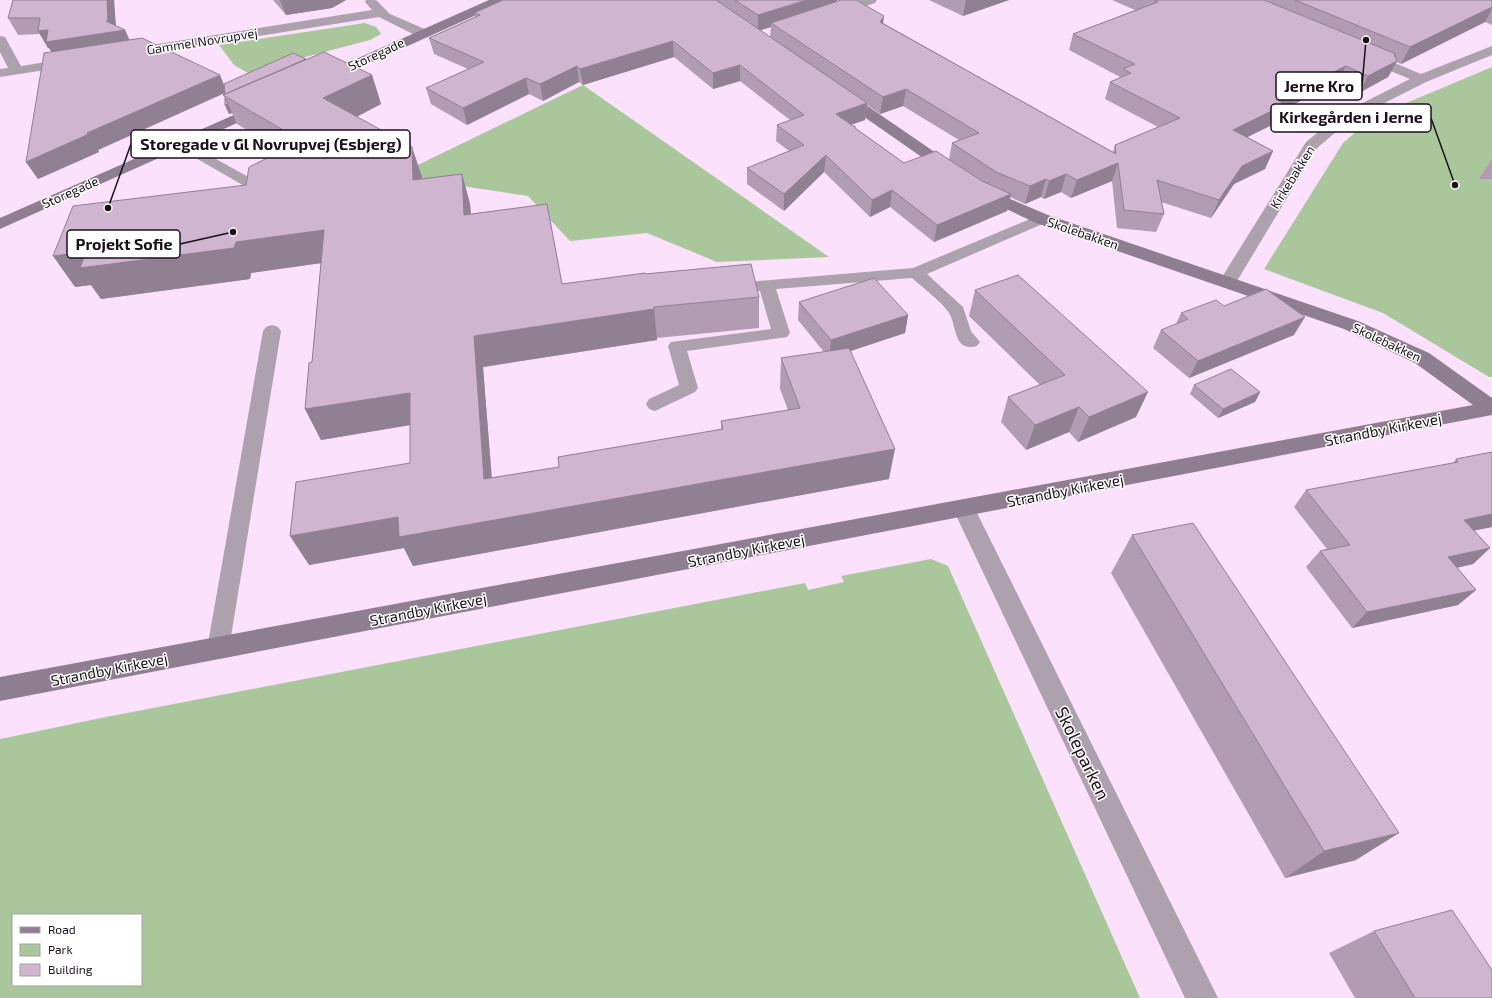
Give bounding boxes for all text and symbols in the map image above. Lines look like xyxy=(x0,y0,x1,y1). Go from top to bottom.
street label: Gammel Novrupvej xyxy=(145,24,259,58)
street label: Storegade xyxy=(345,34,407,74)
callout: Jerne Kro xyxy=(1276,72,1362,100)
text: Jerne Kro xyxy=(1284,76,1354,95)
callout: Kirkegården i Jerne xyxy=(1271,104,1431,132)
text: Kirkegården i Jerne xyxy=(1279,107,1423,126)
callout: Storegade v Gl Novrupvej (Esbjerg) xyxy=(131,130,410,158)
text: Storegade v Gl Novrupvej (Esbjerg) xyxy=(140,134,402,153)
street label: Kirkebakken xyxy=(1266,142,1318,212)
street label: Storegade xyxy=(39,172,101,212)
street label: Skolebakken xyxy=(1045,213,1121,253)
callout: Projekt Sofie xyxy=(67,230,180,258)
text: Projekt Sofie xyxy=(76,234,172,253)
street label: Skolebakken xyxy=(1350,319,1424,365)
street label: Strandby Kirkevej xyxy=(1323,409,1443,450)
street label: Strandby Kirkevej xyxy=(1005,470,1125,511)
street label: Strandby Kirkevej xyxy=(686,530,806,571)
street label: Strandby Kirkevej xyxy=(368,589,488,630)
street label: Strandby Kirkevej xyxy=(49,649,169,690)
street label: Skoleparken xyxy=(1051,703,1115,803)
legend xyxy=(12,914,142,986)
text: Road xyxy=(48,922,76,936)
text: Park xyxy=(48,942,73,956)
text: Building xyxy=(48,962,93,976)

